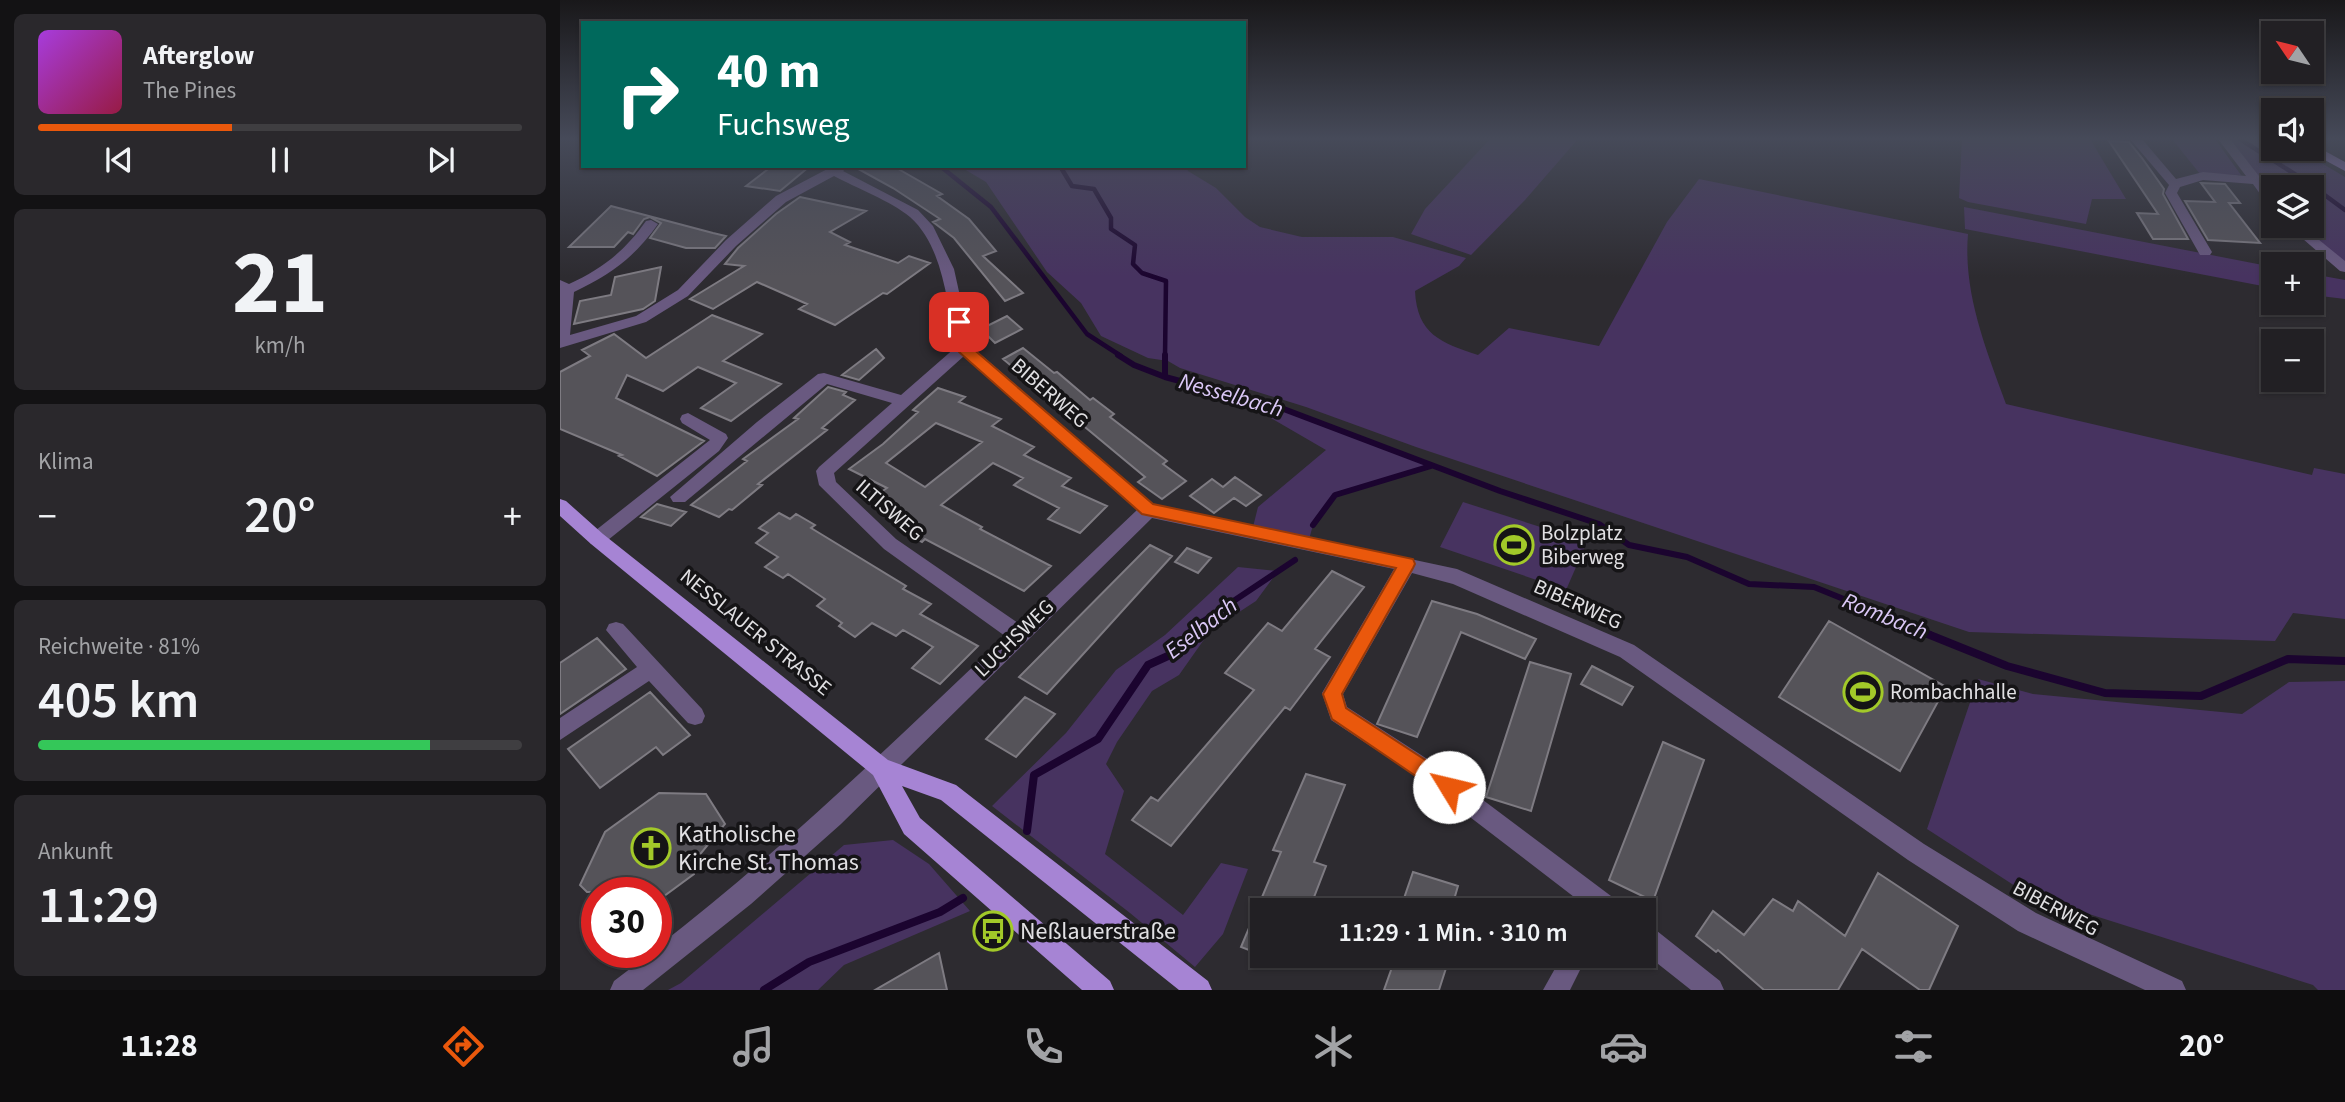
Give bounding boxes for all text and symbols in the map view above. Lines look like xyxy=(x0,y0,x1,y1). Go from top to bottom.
north arrow xyxy=(2261,21,2324,84)
map controls xyxy=(2261,21,2324,392)
text: Afterglow xyxy=(143,37,254,74)
text: 40 m xyxy=(717,37,821,107)
icon: right xyxy=(602,49,693,140)
text: The Pines xyxy=(143,74,236,107)
button: sound xyxy=(2261,98,2324,161)
text: Fuchsweg xyxy=(717,102,850,148)
icon: previous xyxy=(100,141,138,179)
icon: pause xyxy=(261,141,299,179)
icon: next xyxy=(422,141,460,179)
button: layers xyxy=(2261,175,2324,238)
text: 21 xyxy=(232,219,328,348)
button: + xyxy=(2261,252,2324,315)
pin xyxy=(929,292,989,352)
icon: arrive xyxy=(940,303,978,341)
text: km/h xyxy=(254,329,306,362)
button: − xyxy=(2261,329,2324,392)
street label: BIBERWEG xyxy=(1005,351,1095,435)
water label: Nesselbach xyxy=(1175,364,1287,426)
text: Klima xyxy=(38,445,94,478)
street label: ILTISWEG xyxy=(849,472,931,548)
text: 20° xyxy=(244,479,316,553)
text: − xyxy=(38,490,57,544)
text: + xyxy=(503,490,522,544)
place label: Bolzplatz Biberweg xyxy=(1541,518,1624,572)
sports icon: Bolzplatz Biberweg xyxy=(1493,524,1535,566)
street label: NESSLAUER STRASSE xyxy=(674,561,838,703)
street label: BIBERWEG xyxy=(1529,571,1627,637)
water label: Rombach xyxy=(1837,584,1933,648)
water label: Eselbach xyxy=(1158,589,1244,667)
street label: LUCHSWEG xyxy=(967,592,1061,684)
text: Reichweite · 81% xyxy=(38,630,200,663)
text: 405 km xyxy=(38,664,199,738)
sports icon: Rombachhalle xyxy=(1842,671,1884,713)
place label: Rombachhalle xyxy=(1890,677,2017,707)
position arrow xyxy=(1412,750,1486,824)
place label: Katholische Kirche St. Thomas xyxy=(678,817,859,880)
church icon: Katholische Kirche St. Thomas xyxy=(630,827,672,869)
text: Ankunft xyxy=(38,835,113,868)
text: 11:29 xyxy=(38,869,159,943)
street label: BIBERWEG xyxy=(2008,873,2104,943)
speed limit sign: 30 xyxy=(581,877,672,968)
bus stop icon: Neßlauerstraße xyxy=(972,910,1014,952)
place label: Neßlauerstraße xyxy=(1020,914,1176,949)
text: 11:29 · 1 Min. · 310 m xyxy=(1338,914,1568,951)
icon: directions xyxy=(439,1022,488,1071)
icon: music xyxy=(729,1022,778,1071)
icon: phone xyxy=(1019,1022,1068,1071)
icon: climate xyxy=(1309,1022,1358,1071)
icon: car xyxy=(1599,1022,1648,1071)
icon: filters xyxy=(1889,1022,1938,1071)
text: 11:28 xyxy=(121,1023,198,1069)
text: 20° xyxy=(2179,1023,2224,1069)

